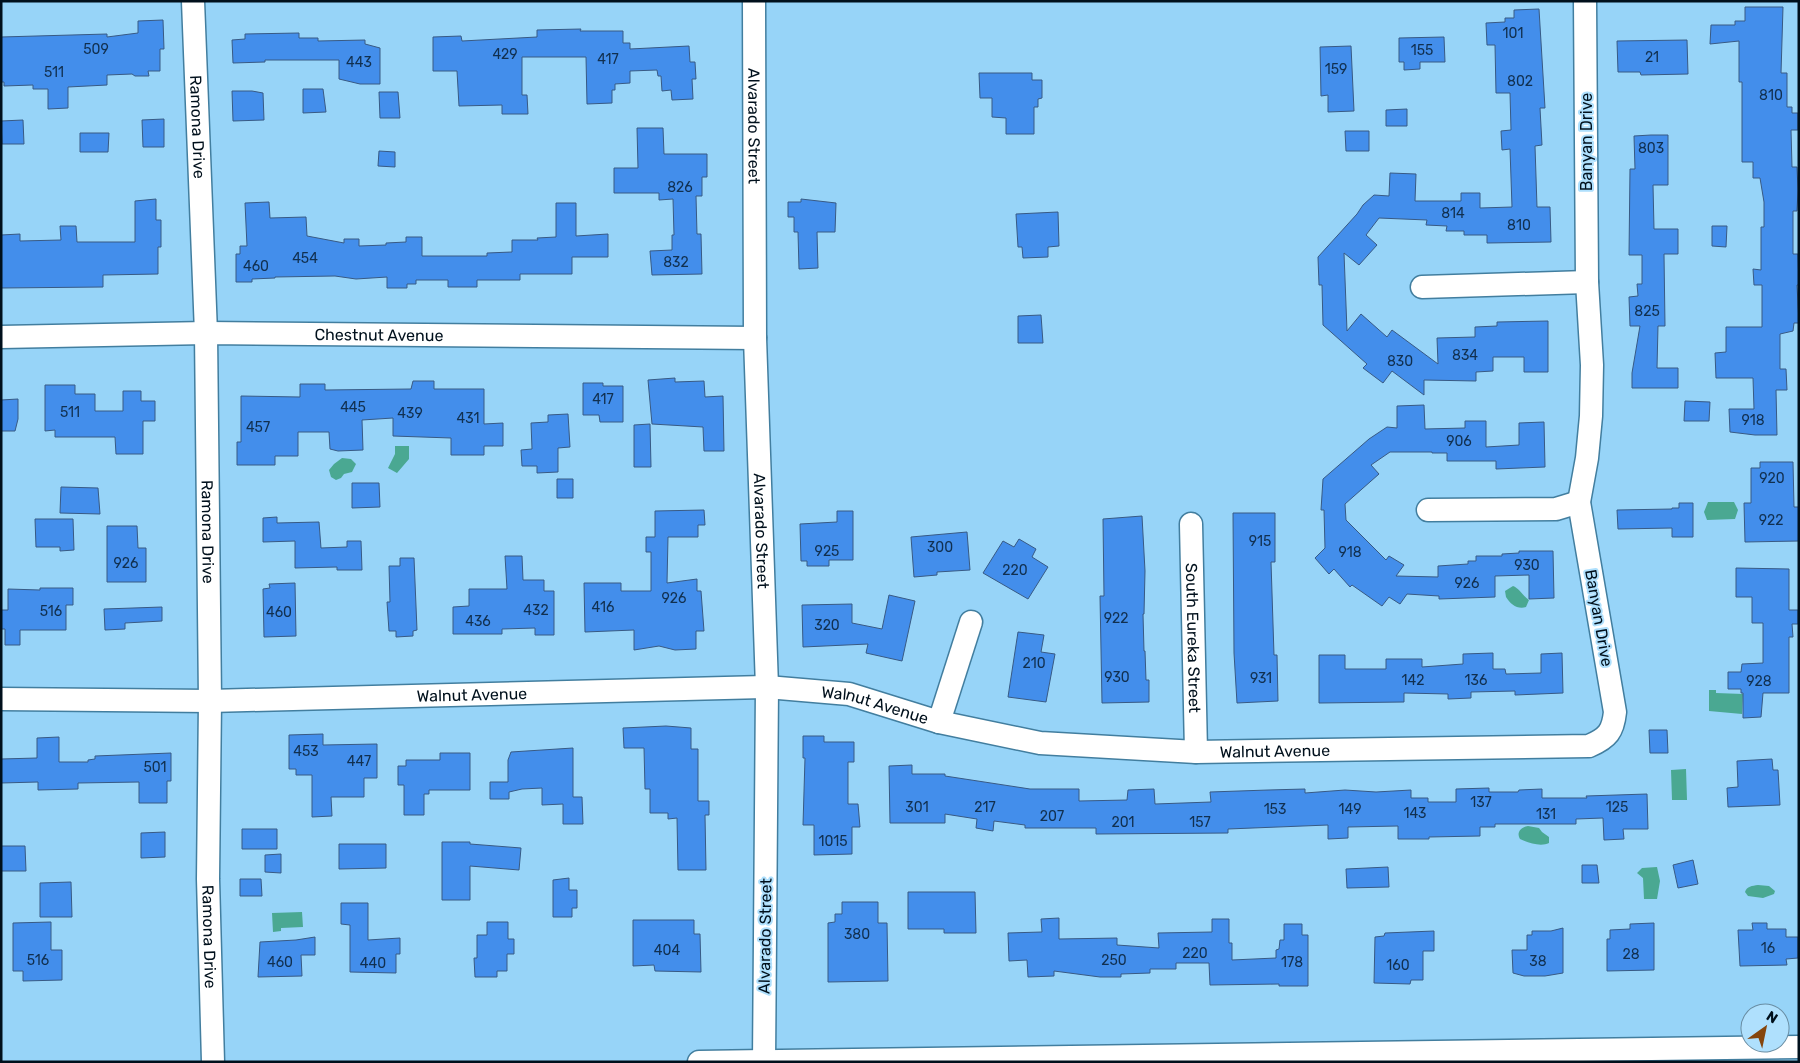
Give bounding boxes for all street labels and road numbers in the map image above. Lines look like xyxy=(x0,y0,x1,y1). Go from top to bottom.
street label: Alvarado Street xyxy=(745,68,764,184)
street label: Ramona Drive xyxy=(186,75,209,179)
street label: Banyan Drive xyxy=(1577,93,1596,191)
street label: Chestnut Avenue xyxy=(314,324,444,345)
street label: Alvarado Street xyxy=(750,473,773,589)
street label: Ramona Drive xyxy=(198,480,218,584)
street label: South Eureka Street xyxy=(1182,563,1205,713)
street label: Banyan Drive xyxy=(1581,568,1617,668)
street label: Walnut Avenue xyxy=(821,682,931,728)
street label: Walnut Avenue xyxy=(416,684,527,705)
street label: Walnut Avenue xyxy=(1219,740,1330,761)
street label: Alvarado Street xyxy=(754,878,776,994)
street label: Ramona Drive xyxy=(199,885,220,989)

